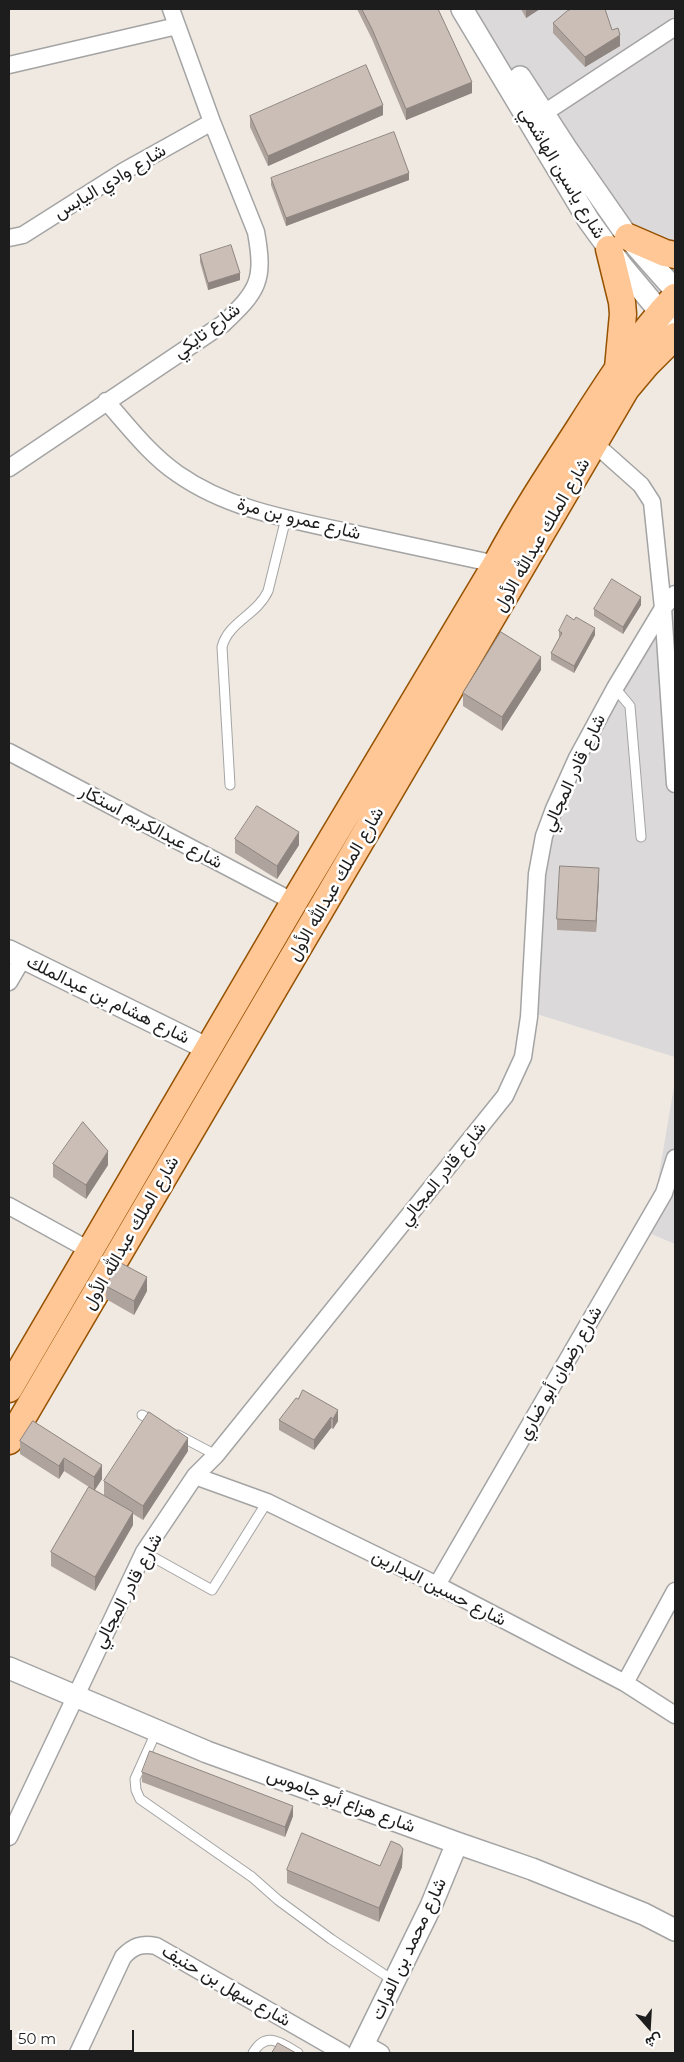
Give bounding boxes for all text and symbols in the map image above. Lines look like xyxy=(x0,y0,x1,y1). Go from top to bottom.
street label: شارع ياسين الهاشمي xyxy=(514,103,610,243)
street label: شارع وادي اليابس xyxy=(50,140,170,224)
street label: شارع تايكي xyxy=(169,299,245,363)
street label: شارع الملك عبدالله الأول xyxy=(489,454,595,616)
street label: شارع عمرو بن مرة xyxy=(235,493,363,545)
street label: شارع قادر المجالي xyxy=(537,711,611,835)
street label: شارع عبدالكريم استكار xyxy=(76,780,226,874)
street label: شارع الملك عبدالله الأول xyxy=(283,803,389,965)
street label: شارع هشام بن عبدالملك xyxy=(23,951,193,1049)
street label: شارع قادر المجالي xyxy=(395,1118,491,1230)
street label: شارع الملك عبدالله الأول xyxy=(78,1152,184,1314)
street label: شارع رضوان أبو ضاري xyxy=(513,1302,607,1444)
street label: شارع قادر المجالي xyxy=(89,1530,167,1652)
street label: شارع حسين البدارين xyxy=(368,1545,510,1631)
street label: شارع هزاع أبو جاموس xyxy=(264,1764,418,1838)
street label: شارع محمد بن الفرات xyxy=(367,1874,451,2024)
street label: شارع سهل بن حنيف xyxy=(158,1940,294,2032)
north arrow xyxy=(624,2002,674,2052)
scale bar xyxy=(12,2020,136,2052)
text: 50 m xyxy=(18,2029,56,2048)
text: ش xyxy=(643,2030,665,2052)

